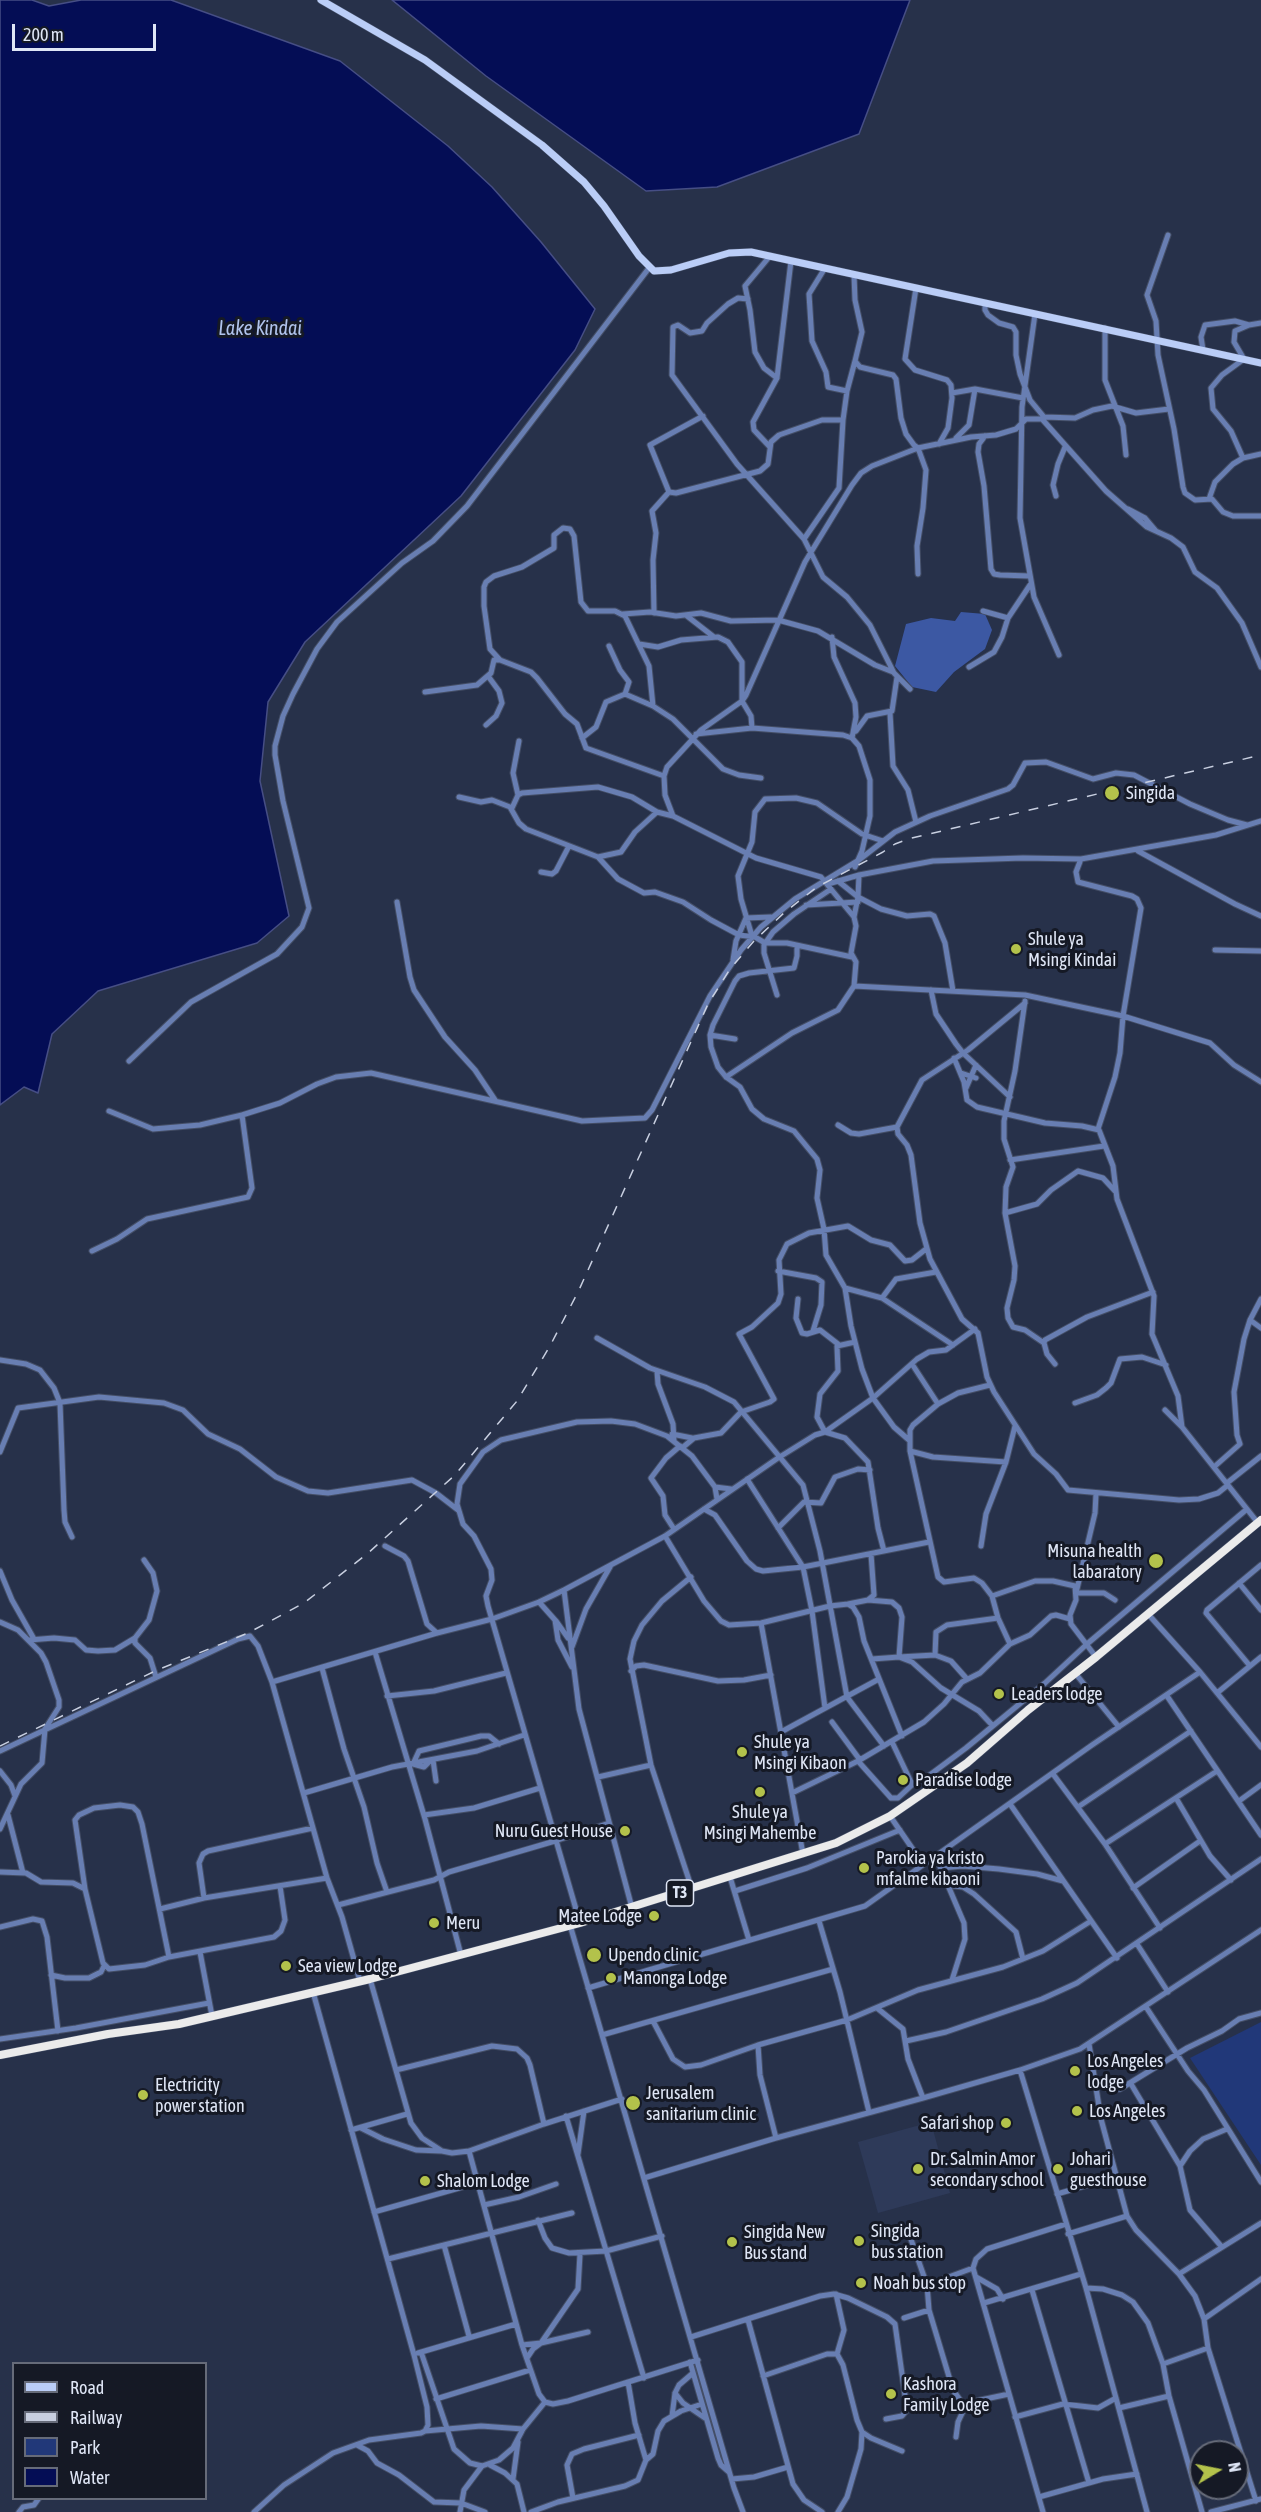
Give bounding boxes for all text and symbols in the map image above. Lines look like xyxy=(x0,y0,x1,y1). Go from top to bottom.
scale bar xyxy=(15,12,159,50)
text: 200 m xyxy=(23,24,64,45)
water label: Lake Kindai xyxy=(218,317,302,341)
place label: Singida xyxy=(1126,782,1175,804)
marker: Singida xyxy=(1103,784,1121,802)
place label: Shule ya Msingi Kindai xyxy=(1028,928,1116,970)
marker: Shule ya Msingi Kindai xyxy=(1009,942,1023,956)
place label: Misuna health labaratory xyxy=(1047,1540,1142,1582)
marker: Misuna health labaratory xyxy=(1147,1552,1165,1570)
place label: Leaders lodge xyxy=(1011,1683,1102,1705)
marker: Leaders lodge xyxy=(992,1687,1006,1701)
place label: Shule ya Msingi Kibaon xyxy=(754,1731,847,1774)
marker: Shule ya Msingi Kibaon xyxy=(735,1745,749,1759)
place label: Paradise lodge xyxy=(915,1769,1012,1791)
marker: Paradise lodge xyxy=(896,1773,910,1787)
marker: Shule ya Msingi Mahembe xyxy=(753,1785,767,1799)
place label: Shule ya Msingi Mahembe xyxy=(704,1801,816,1844)
place label: Nuru Guest House xyxy=(495,1820,613,1842)
marker: Nuru Guest House xyxy=(618,1824,632,1838)
place label: Parokia ya kristo mfalme kibaoni xyxy=(876,1847,984,1890)
marker: Parokia ya kristo mfalme kibaoni xyxy=(857,1861,871,1875)
road number: T3 xyxy=(666,1880,694,1906)
place label: Matee Lodge xyxy=(558,1905,642,1927)
marker: Matee Lodge xyxy=(647,1909,661,1923)
place label: Meru xyxy=(446,1912,480,1934)
marker: Meru xyxy=(427,1916,441,1930)
place label: Upendo clinic xyxy=(608,1944,699,1966)
marker: Upendo clinic xyxy=(585,1946,603,1964)
place label: Sea view Lodge xyxy=(298,1955,397,1977)
marker: Sea view Lodge xyxy=(279,1959,293,1973)
place label: Manonga Lodge xyxy=(623,1967,727,1989)
marker: Manonga Lodge xyxy=(604,1971,618,1985)
place label: Los Angeles lodge xyxy=(1087,2050,1163,2092)
marker: Los Angeles lodge xyxy=(1068,2064,1082,2078)
place label: Electricity power station xyxy=(155,2074,245,2116)
place label: Jerusalem sanitarium clinic xyxy=(646,2082,756,2124)
marker: Electricity power station xyxy=(136,2088,150,2102)
marker: Jerusalem sanitarium clinic xyxy=(624,2094,642,2112)
place label: Los Angeles xyxy=(1089,2100,1165,2122)
marker: Los Angeles xyxy=(1070,2104,1084,2118)
place label: Safari shop xyxy=(921,2112,994,2134)
marker: Safari shop xyxy=(999,2116,1013,2130)
place label: Dr. Salmin Amor secondary school xyxy=(930,2148,1044,2190)
place label: Johari guesthouse xyxy=(1070,2148,1147,2190)
marker: Dr. Salmin Amor secondary school xyxy=(911,2162,925,2176)
marker: Johari guesthouse xyxy=(1051,2162,1065,2176)
place label: Shalom Lodge xyxy=(437,2170,530,2192)
marker: Shalom Lodge xyxy=(418,2174,432,2188)
place label: Singida bus station xyxy=(871,2220,943,2262)
place label: Singida New Bus stand xyxy=(744,2221,825,2264)
marker: Singida bus station xyxy=(852,2234,866,2248)
marker: Singida New Bus stand xyxy=(725,2235,739,2249)
place label: Noah bus stop xyxy=(873,2272,966,2294)
marker: Noah bus stop xyxy=(854,2276,868,2290)
legend xyxy=(12,2362,207,2500)
place label: Kashora Family Lodge xyxy=(903,2373,989,2416)
text: Road xyxy=(70,2377,104,2398)
marker: Kashora Family Lodge xyxy=(884,2387,898,2401)
text: Railway xyxy=(70,2407,122,2428)
text: Park xyxy=(70,2437,100,2458)
north arrow xyxy=(1189,2440,1249,2500)
text: N xyxy=(1225,2461,1244,2473)
text: Water xyxy=(70,2467,109,2488)

